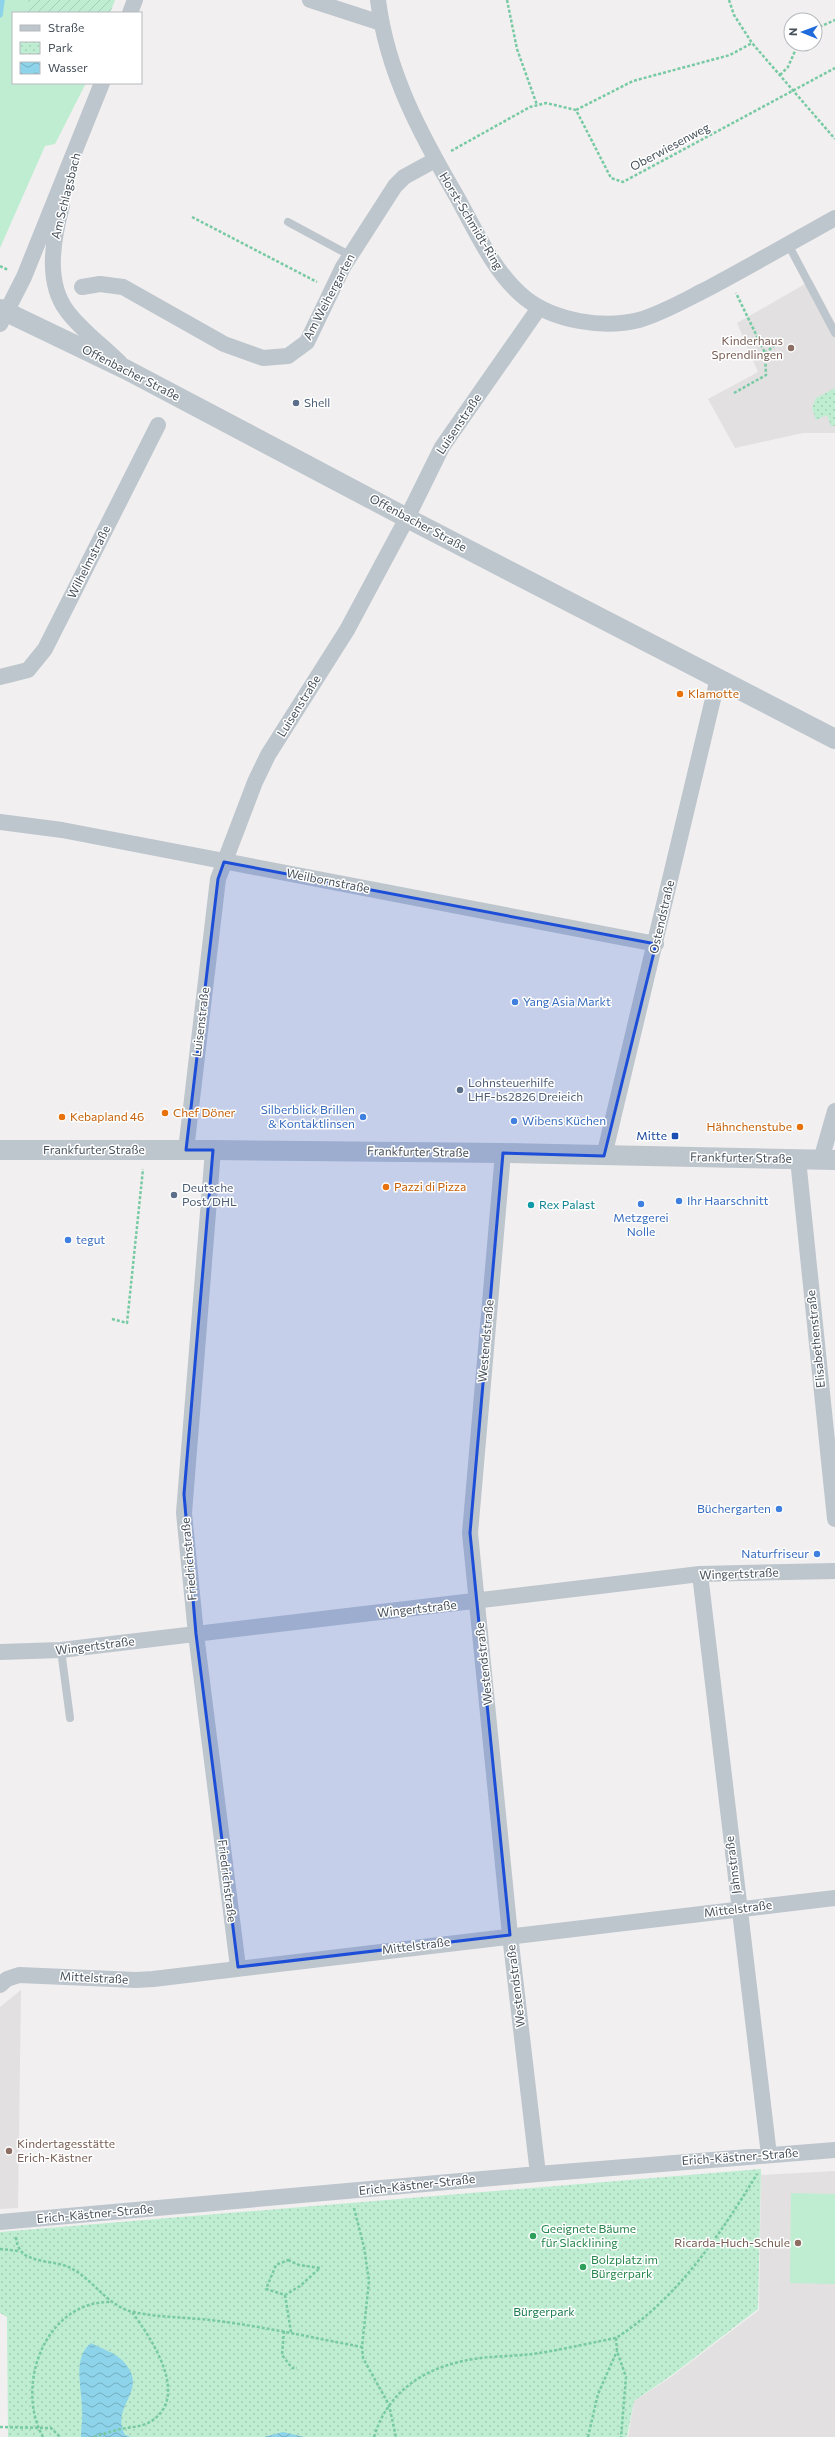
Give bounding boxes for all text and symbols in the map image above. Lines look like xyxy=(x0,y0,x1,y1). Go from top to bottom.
legend xyxy=(12,12,142,84)
north arrow xyxy=(783,12,823,52)
text: Straße xyxy=(48,20,84,34)
text: N xyxy=(786,28,799,36)
text: Park xyxy=(48,40,74,54)
text: Wasser xyxy=(48,60,88,74)
street label: Oberwiesenweg xyxy=(627,119,712,173)
street label: Am Schlagsbach xyxy=(48,151,83,240)
street label: Horst-Schmidt-Ring xyxy=(437,169,507,272)
street label: Am Weihergarten xyxy=(300,251,357,342)
place label: Kinderhaus Sprendlingen xyxy=(712,333,783,361)
street label: Offenbacher Straße xyxy=(80,341,183,403)
marker: Kinderhaus Sprendlingen xyxy=(786,343,796,353)
street label: Luisenstraße xyxy=(433,390,484,456)
place label: Shell xyxy=(304,395,330,409)
marker: Shell xyxy=(291,398,301,408)
street label: Offenbacher Straße xyxy=(368,491,469,554)
street label: Wilhelmstraße xyxy=(64,523,113,600)
street label: Luisenstraße xyxy=(274,672,323,739)
place label: Klamotte xyxy=(688,686,739,700)
marker: Klamotte xyxy=(675,689,685,699)
street label: Weilbornstraße xyxy=(285,865,371,895)
street label: Ostendstraße xyxy=(646,879,676,955)
street label: Luisenstraße xyxy=(189,986,211,1058)
place label: Yang Asia Markt xyxy=(523,994,611,1008)
marker: Yang Asia Markt xyxy=(510,997,520,1007)
place label: Lohnsteuerhilfe LHF-bs2826 Dreieich xyxy=(468,1075,583,1103)
marker: Lohnsteuerhilfe LHF-bs2826 Dreieich xyxy=(455,1085,465,1095)
place label: Silberblick Brillen & Kontaktlinsen xyxy=(261,1102,355,1130)
place label: Chef Döner xyxy=(173,1105,236,1119)
marker: Chef Döner xyxy=(160,1108,170,1118)
place label: Kebapland 46 xyxy=(70,1109,144,1123)
marker: Kebapland 46 xyxy=(57,1112,67,1122)
marker: Silberblick Brillen & Kontaktlinsen xyxy=(358,1112,368,1122)
place label: Wibens Küchen xyxy=(522,1113,606,1127)
marker: Wibens Küchen xyxy=(509,1116,519,1126)
place label: Hähnchenstube xyxy=(707,1119,792,1133)
marker: Hähnchenstube xyxy=(795,1122,805,1132)
place label: Mitte xyxy=(636,1128,667,1142)
marker: Mitte xyxy=(670,1131,680,1141)
street label: Frankfurter Straße xyxy=(43,1142,145,1156)
street label: Frankfurter Straße xyxy=(367,1143,469,1159)
street label: Frankfurter Straße xyxy=(690,1149,792,1165)
place label: Pazzi di Pizza xyxy=(394,1179,466,1193)
place label: Deutsche Post/DHL xyxy=(182,1180,237,1208)
marker: Pazzi di Pizza xyxy=(381,1182,391,1192)
marker: Deutsche Post/DHL xyxy=(169,1190,179,1200)
place label: Ihr Haarschnitt xyxy=(687,1193,769,1207)
marker: Ihr Haarschnitt xyxy=(674,1196,684,1206)
place label: Rex Palast xyxy=(539,1197,595,1211)
marker: Metzgerei Nolle xyxy=(636,1199,646,1209)
marker: Rex Palast xyxy=(526,1200,536,1210)
place label: Metzgerei Nolle xyxy=(613,1210,669,1238)
place label: tegut xyxy=(76,1232,105,1246)
marker: tegut xyxy=(63,1235,73,1245)
street label: Elisabethenstraße xyxy=(803,1290,827,1389)
street label: Westendstraße xyxy=(474,1299,496,1383)
place label: Büchergarten xyxy=(697,1501,771,1515)
marker: Büchergarten xyxy=(774,1504,784,1514)
street label: Friedrichstraße xyxy=(177,1517,199,1601)
place label: Naturfriseur xyxy=(741,1546,809,1560)
marker: Naturfriseur xyxy=(812,1549,822,1559)
street label: Wingertstraße xyxy=(699,1565,779,1581)
street label: Wingertstraße xyxy=(377,1597,457,1619)
street label: Westendstraße xyxy=(472,1622,494,1706)
street label: Wingertstraße xyxy=(55,1633,135,1657)
street label: Jahnstraße xyxy=(721,1835,744,1895)
street label: Friedrichstraße xyxy=(216,1839,240,1923)
street label: Mittelstraße xyxy=(703,1897,773,1919)
street label: Mittelstraße xyxy=(381,1934,451,1956)
street label: Westendstraße xyxy=(503,1944,527,2028)
street label: Mittelstraße xyxy=(59,1968,129,1986)
place label: Kindertagesstätte Erich-Kästner xyxy=(17,2136,115,2164)
street label: Erich-Kästner-Straße xyxy=(681,2145,799,2167)
marker: Kindertagesstätte Erich-Kästner xyxy=(4,2146,14,2156)
street label: Erich-Kästner-Straße xyxy=(358,2171,476,2197)
street label: Erich-Kästner-Straße xyxy=(36,2201,154,2225)
place label: Geeignete Bäume für Slacklining xyxy=(541,2221,636,2249)
marker: Geeignete Bäume für Slacklining xyxy=(528,2231,538,2241)
place label: Ricarda-Huch-Schule xyxy=(674,2235,790,2249)
marker: Ricarda-Huch-Schule xyxy=(793,2238,803,2248)
place label: Bolzplatz im Bürgerpark xyxy=(591,2252,658,2280)
marker: Bolzplatz im Bürgerpark xyxy=(578,2262,588,2272)
park label: Bürgerpark xyxy=(513,2304,575,2318)

